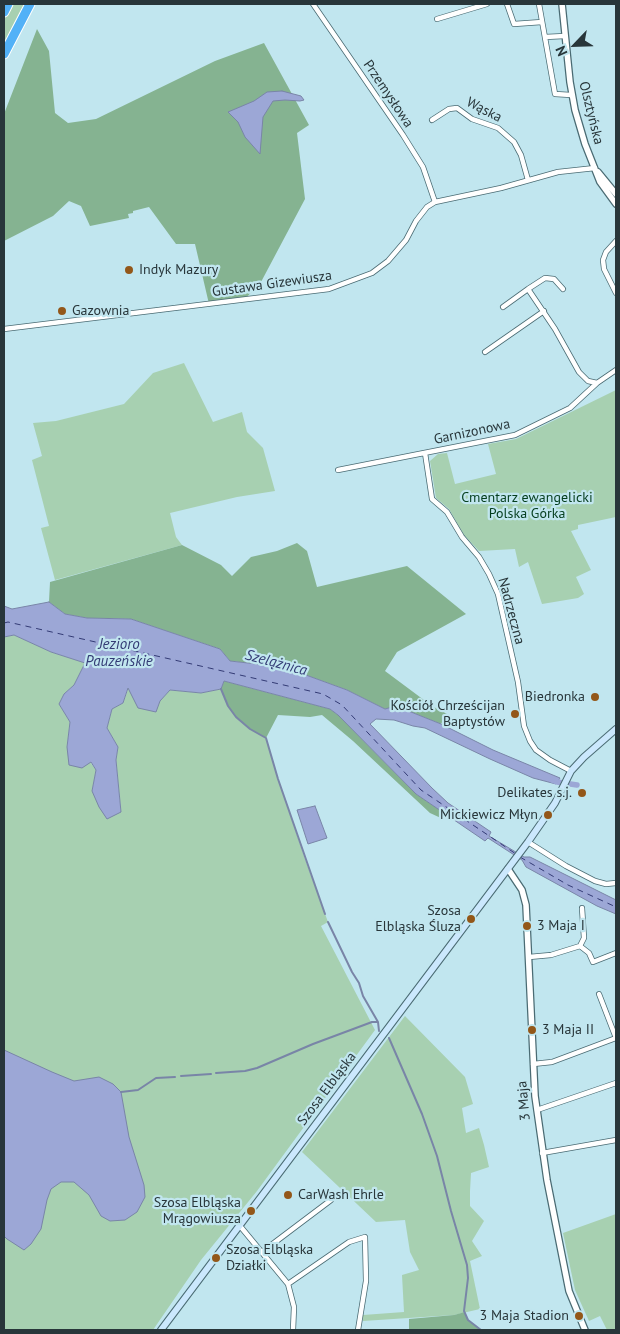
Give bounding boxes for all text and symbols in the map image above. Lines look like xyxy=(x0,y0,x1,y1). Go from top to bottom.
north arrow xyxy=(550,20,600,70)
text: N xyxy=(551,43,571,59)
street label: Przemysłowa xyxy=(359,57,417,131)
street label: Olsztyńska xyxy=(575,80,607,146)
street label: Wąska xyxy=(463,94,505,126)
place label: Indyk Mazury xyxy=(139,262,218,278)
marker: Indyk Mazury xyxy=(123,264,135,276)
street label: Gustawa Gizewiusza xyxy=(211,267,333,301)
place label: Gazownia xyxy=(72,303,130,319)
marker: Gazownia xyxy=(56,305,68,317)
street label: Garnizonowa xyxy=(432,416,512,448)
park label: Cmentarz ewangelicki Polska Górka xyxy=(461,490,593,522)
street label: Nadrzeczna xyxy=(494,576,528,646)
water label: Jezioro Pauzeńskie xyxy=(85,636,153,671)
water label: Szelążnica xyxy=(243,646,309,680)
place label: Biedronka xyxy=(525,689,585,705)
marker: Biedronka xyxy=(589,691,601,703)
place label: Kościół Chrześcijan Baptystów xyxy=(390,698,505,730)
marker: Kościół Chrześcijan Baptystów xyxy=(509,708,521,720)
place label: Delikates s.j. xyxy=(497,785,572,801)
marker: Delikates s.j. xyxy=(576,787,588,799)
place label: Mickiewicz Młyn xyxy=(440,807,538,823)
marker: Mickiewicz Młyn xyxy=(542,809,554,821)
place label: Szosa Elbląska Śluza xyxy=(375,903,461,936)
marker: Szosa Elbląska Śluza xyxy=(465,913,477,925)
place label: 3 Maja I xyxy=(537,918,585,934)
marker: 3 Maja I xyxy=(521,920,533,932)
place label: 3 Maja II xyxy=(542,1022,594,1038)
marker: 3 Maja II xyxy=(526,1024,538,1036)
street label: Szosa Elbląska xyxy=(294,1049,360,1129)
street label: 3 Maja xyxy=(514,1080,534,1122)
place label: CarWash Ehrle xyxy=(298,1187,384,1203)
marker: CarWash Ehrle xyxy=(282,1189,294,1201)
place label: Szosa Elbląska Mrągowiusza xyxy=(154,1195,241,1228)
marker: Szosa Elbląska Mrągowiusza xyxy=(245,1205,257,1217)
place label: Szosa Elbląska Działki xyxy=(226,1242,313,1274)
marker: Szosa Elbląska Działki xyxy=(210,1252,222,1264)
place label: 3 Maja Stadion xyxy=(480,1308,569,1324)
marker: 3 Maja Stadion xyxy=(573,1310,585,1322)

